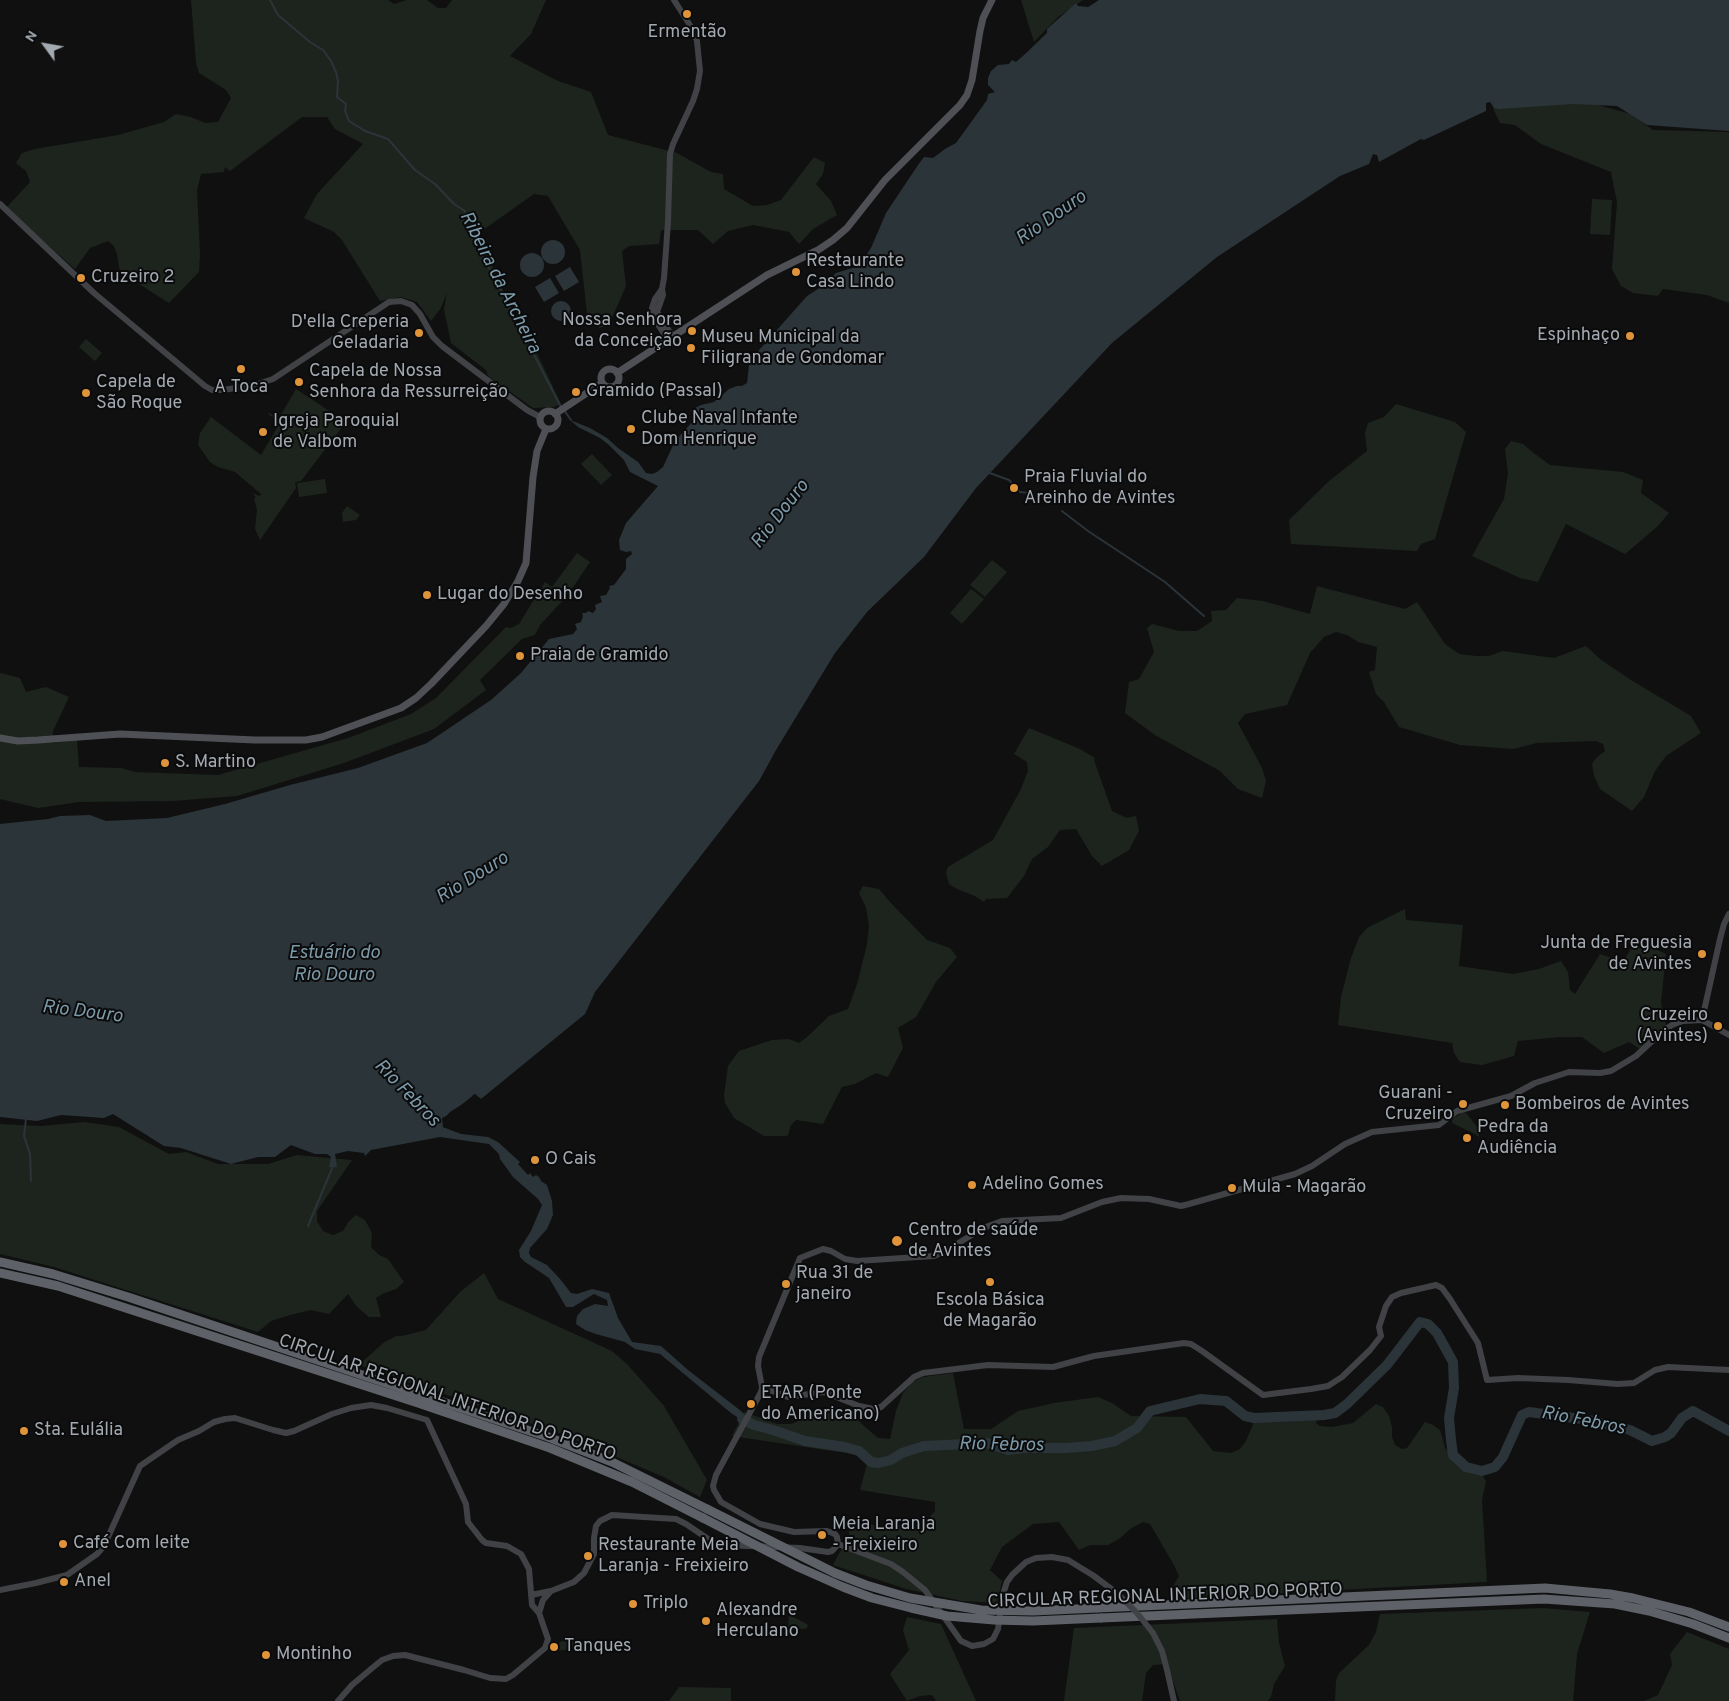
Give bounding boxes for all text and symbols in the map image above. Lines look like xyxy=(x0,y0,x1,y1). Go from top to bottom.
marker: Ermentão xyxy=(681,8,693,20)
north arrow xyxy=(20,20,70,70)
place label: Ermentão xyxy=(648,22,726,44)
text: N xyxy=(22,28,42,46)
water label: Rio Douro xyxy=(1012,186,1092,252)
water label: Ribeira da Archeira xyxy=(453,208,545,358)
place label: Restaurante Casa Lindo xyxy=(806,251,904,294)
marker: Restaurante Casa Lindo xyxy=(790,266,802,278)
place label: Cruzeiro 2 xyxy=(91,267,175,289)
marker: Cruzeiro 2 xyxy=(75,272,87,284)
place label: Nossa Senhora da Conceição xyxy=(562,310,682,352)
place label: D'ella Creperia Geladaria xyxy=(291,312,409,354)
marker: Nossa Senhora da Conceição xyxy=(686,325,698,337)
place label: Espinhaço xyxy=(1537,325,1620,347)
marker: D'ella Creperia Geladaria xyxy=(413,327,425,339)
place label: Museu Municipal da Filigrana de Gondomar xyxy=(701,327,884,369)
marker: Espinhaço xyxy=(1624,330,1636,342)
marker: Museu Municipal da Filigrana de Gondomar xyxy=(685,342,697,354)
place label: Capela de Nossa Senhora da Ressurreição xyxy=(309,361,508,404)
marker: A Toca xyxy=(235,363,247,375)
place label: Capela de São Roque xyxy=(96,372,182,414)
marker: Capela de Nossa Senhora da Ressurreição xyxy=(293,376,305,388)
place label: A Toca xyxy=(214,377,268,399)
place label: Gramido (Passal) xyxy=(586,381,723,403)
marker: Gramido (Passal) xyxy=(570,386,582,398)
marker: Capela de São Roque xyxy=(80,387,92,399)
place label: Clube Naval Infante Dom Henrique xyxy=(641,408,798,450)
place label: Igreja Paroquial de Valbom xyxy=(273,411,399,454)
marker: Clube Naval Infante Dom Henrique xyxy=(625,423,637,435)
marker: Igreja Paroquial de Valbom xyxy=(257,426,269,438)
place label: Praia Fluvial do Areinho de Avintes xyxy=(1024,467,1175,509)
water label: Rio Douro xyxy=(747,476,815,554)
marker: Praia Fluvial do Areinho de Avintes xyxy=(1008,482,1020,494)
place label: Lugar do Desenho xyxy=(437,584,583,606)
marker: Lugar do Desenho xyxy=(421,589,433,601)
place label: Praia de Gramido xyxy=(530,645,668,667)
marker: Praia de Gramido xyxy=(514,650,526,662)
place label: S. Martino xyxy=(175,752,256,774)
marker: S. Martino xyxy=(159,757,171,769)
water label: Rio Douro xyxy=(433,848,513,910)
place label: Junta de Freguesia de Avintes xyxy=(1540,933,1692,976)
water label: Estuário do Rio Douro xyxy=(288,943,380,987)
marker: Junta de Freguesia de Avintes xyxy=(1696,948,1708,960)
water label: Rio Douro xyxy=(41,997,123,1029)
place label: Cruzeiro (Avintes) xyxy=(1636,1005,1708,1048)
marker: Cruzeiro (Avintes) xyxy=(1712,1020,1724,1032)
water label: Rio Febros xyxy=(368,1055,444,1133)
place label: Guarani - Cruzeiro xyxy=(1378,1083,1453,1126)
place label: Bombeiros de Avintes xyxy=(1515,1094,1689,1116)
marker: Guarani - Cruzeiro xyxy=(1457,1098,1469,1110)
marker: Bombeiros de Avintes xyxy=(1499,1099,1511,1111)
place label: Pedra da Audiência xyxy=(1477,1117,1557,1160)
marker: Pedra da Audiência xyxy=(1461,1132,1473,1144)
place label: O Cais xyxy=(545,1149,596,1171)
marker: O Cais xyxy=(529,1154,541,1166)
place label: Adelino Gomes xyxy=(982,1174,1104,1196)
place label: Mula - Magarão xyxy=(1242,1177,1366,1199)
marker: Adelino Gomes xyxy=(966,1179,978,1191)
marker: Mula - Magarão xyxy=(1226,1182,1238,1194)
place label: Centro de saúde de Avintes xyxy=(908,1220,1038,1262)
marker: Centro de saúde de Avintes xyxy=(890,1234,904,1248)
place label: Rua 31 de janeiro xyxy=(796,1263,873,1306)
marker: Escola Básica de Magarão xyxy=(984,1276,996,1288)
marker: Rua 31 de janeiro xyxy=(780,1278,792,1290)
place label: Escola Básica de Magarão xyxy=(936,1290,1044,1332)
street label: CIRCULAR REGIONAL INTERIOR DO PORTO xyxy=(275,1331,619,1467)
place label: ETAR (Ponte do Americano) xyxy=(761,1383,880,1426)
marker: ETAR (Ponte do Americano) xyxy=(745,1398,757,1410)
water label: Rio Febros xyxy=(1539,1403,1627,1441)
place label: Sta. Eulália xyxy=(34,1420,123,1442)
marker: Sta. Eulália xyxy=(18,1425,30,1437)
water label: Rio Febros xyxy=(958,1434,1044,1458)
place label: Meia Laranja - Freixieiro xyxy=(832,1514,935,1556)
marker: Meia Laranja - Freixieiro xyxy=(816,1529,828,1541)
place label: Café Com leite xyxy=(73,1533,190,1555)
place label: Restaurante Meia Laranja - Freixieiro xyxy=(598,1535,749,1578)
marker: Café Com leite xyxy=(57,1538,69,1550)
marker: Restaurante Meia Laranja - Freixieiro xyxy=(582,1550,594,1562)
place label: Anel xyxy=(74,1571,111,1593)
marker: Anel xyxy=(58,1576,70,1588)
street label: CIRCULAR REGIONAL INTERIOR DO PORTO xyxy=(987,1580,1343,1614)
place label: Triplo xyxy=(643,1593,688,1615)
marker: Triplo xyxy=(627,1598,639,1610)
place label: Alexandre Herculano xyxy=(716,1600,799,1642)
marker: Alexandre Herculano xyxy=(700,1615,712,1627)
place label: Tanques xyxy=(564,1636,632,1658)
marker: Tanques xyxy=(548,1641,560,1653)
place label: Montinho xyxy=(276,1644,352,1666)
marker: Montinho xyxy=(260,1649,272,1661)

